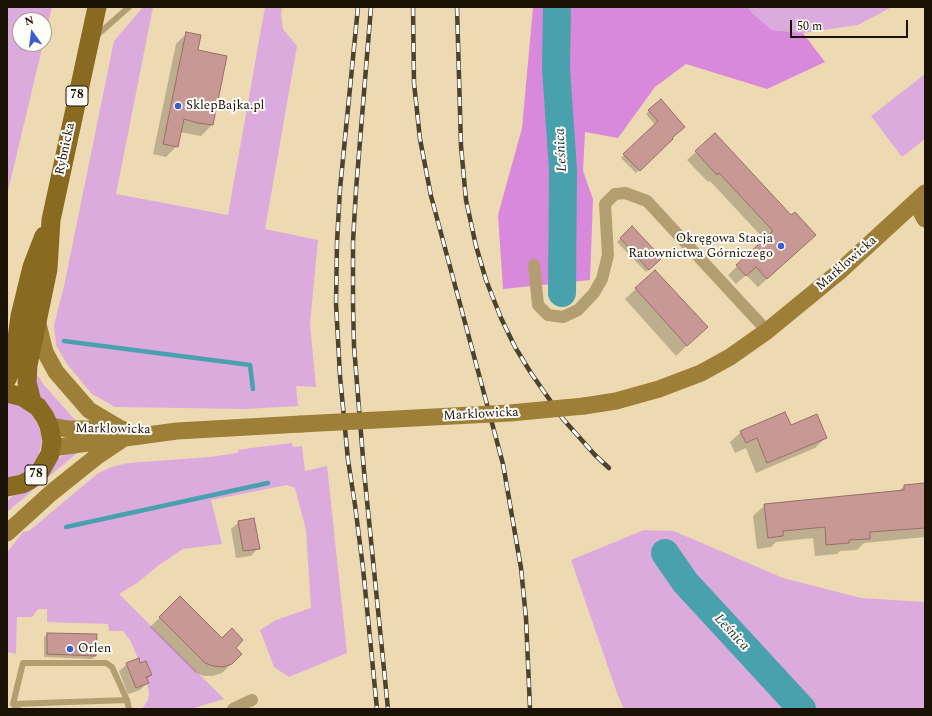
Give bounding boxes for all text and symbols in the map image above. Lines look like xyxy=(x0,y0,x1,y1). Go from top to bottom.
north arrow xyxy=(12,12,52,52)
text: N xyxy=(23,12,36,30)
scale bar xyxy=(792,12,910,38)
text: 50 m xyxy=(797,17,822,36)
road number: 78 xyxy=(66,86,88,106)
place label: SklepBajka.pl xyxy=(186,98,264,114)
marker: SklepBajka.pl xyxy=(173,101,183,111)
street label: Rybnicka xyxy=(53,121,79,177)
water label: Leśnica xyxy=(552,128,572,172)
place label: Okręgowa Stacja Ratownictwa Górniczego xyxy=(628,231,773,262)
street label: Marklowicka xyxy=(813,233,881,295)
marker: Okręgowa Stacja Ratownictwa Górniczego xyxy=(776,241,786,251)
street label: Marklowicka xyxy=(443,405,519,425)
street label: Marklowicka xyxy=(75,422,151,438)
road number: 78 xyxy=(25,465,47,485)
water label: Leśnica xyxy=(710,611,752,655)
place label: Orlen xyxy=(78,641,111,657)
marker: Orlen xyxy=(65,644,75,654)

